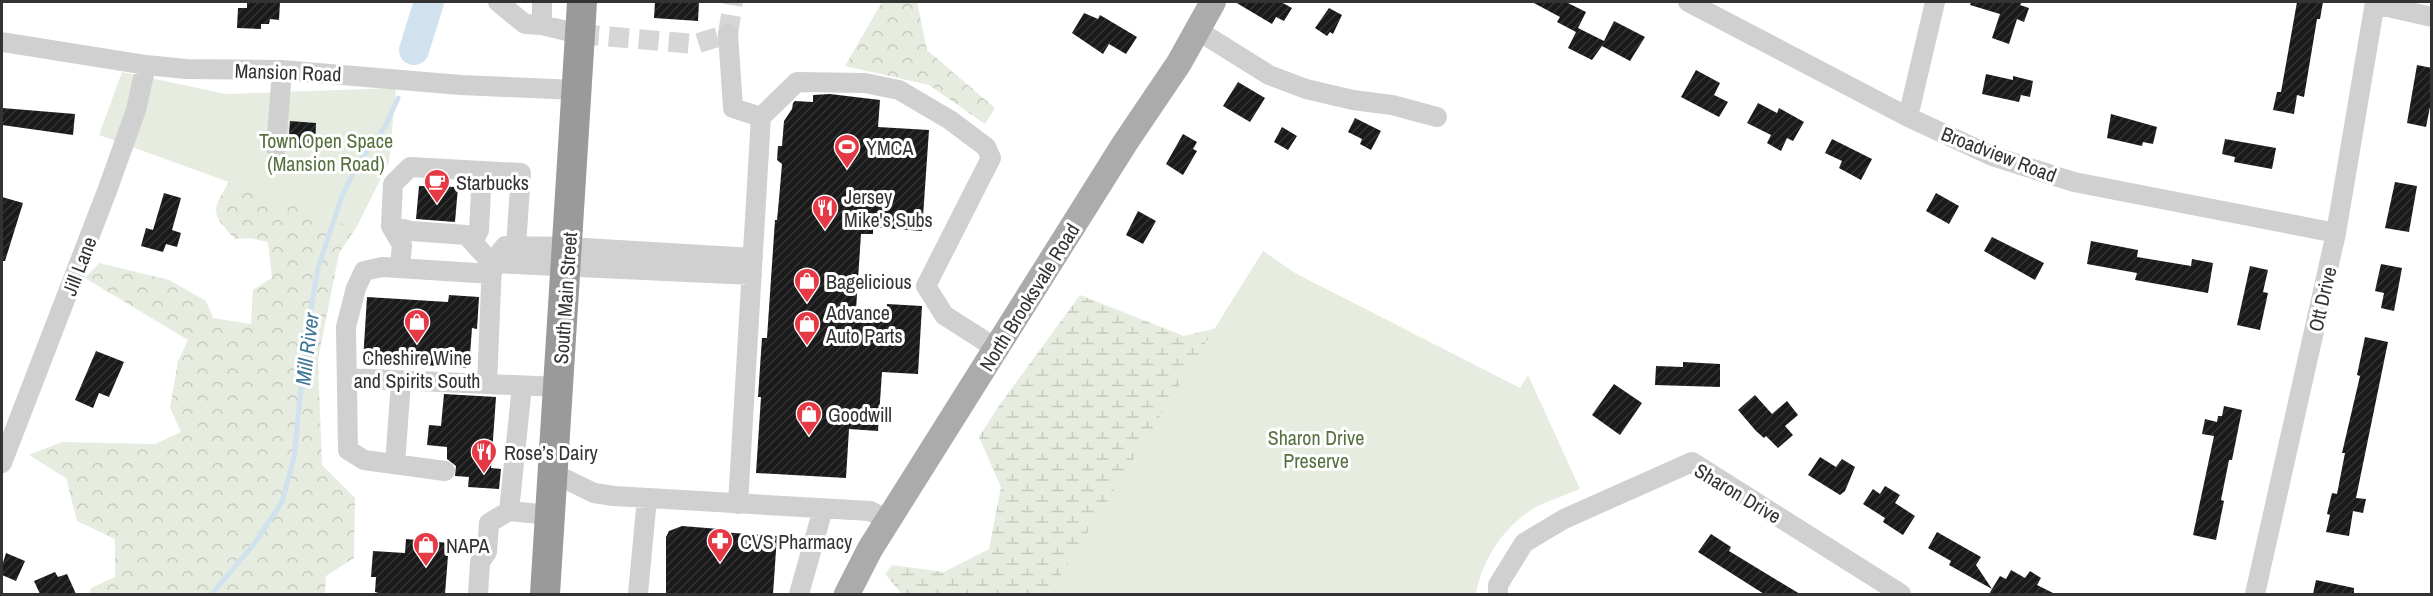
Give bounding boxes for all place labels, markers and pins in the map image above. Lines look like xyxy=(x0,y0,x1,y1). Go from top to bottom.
sports icon: YMCA xyxy=(832,132,862,170)
place label: YMCA xyxy=(866,134,913,161)
cafe icon: Starbucks xyxy=(422,167,452,205)
place label: Starbucks xyxy=(456,169,529,196)
place label: Jersey Mike's Subs xyxy=(844,183,933,233)
restaurant icon: Jersey Mike's Subs xyxy=(810,193,840,231)
shop icon: Bagelicious xyxy=(792,266,822,304)
place label: Bagelicious xyxy=(826,268,912,295)
place label: Advance Auto Parts xyxy=(825,299,903,349)
shop icon: Cheshire Wine and Spirits South xyxy=(402,307,432,345)
shop icon: Advance Auto Parts xyxy=(792,309,822,347)
place label: Cheshire Wine and Spirits South xyxy=(354,344,480,394)
shop icon: Goodwill xyxy=(794,399,824,437)
place label: Goodwill xyxy=(828,401,892,428)
restaurant icon: Rose’s Dairy xyxy=(469,437,499,475)
place label: Rose’s Dairy xyxy=(504,439,598,466)
pharmacy icon: CVS Pharmacy xyxy=(705,526,735,564)
place label: CVS Pharmacy xyxy=(740,528,853,555)
shop icon: NAPA xyxy=(411,530,441,568)
place label: NAPA xyxy=(446,532,490,559)

